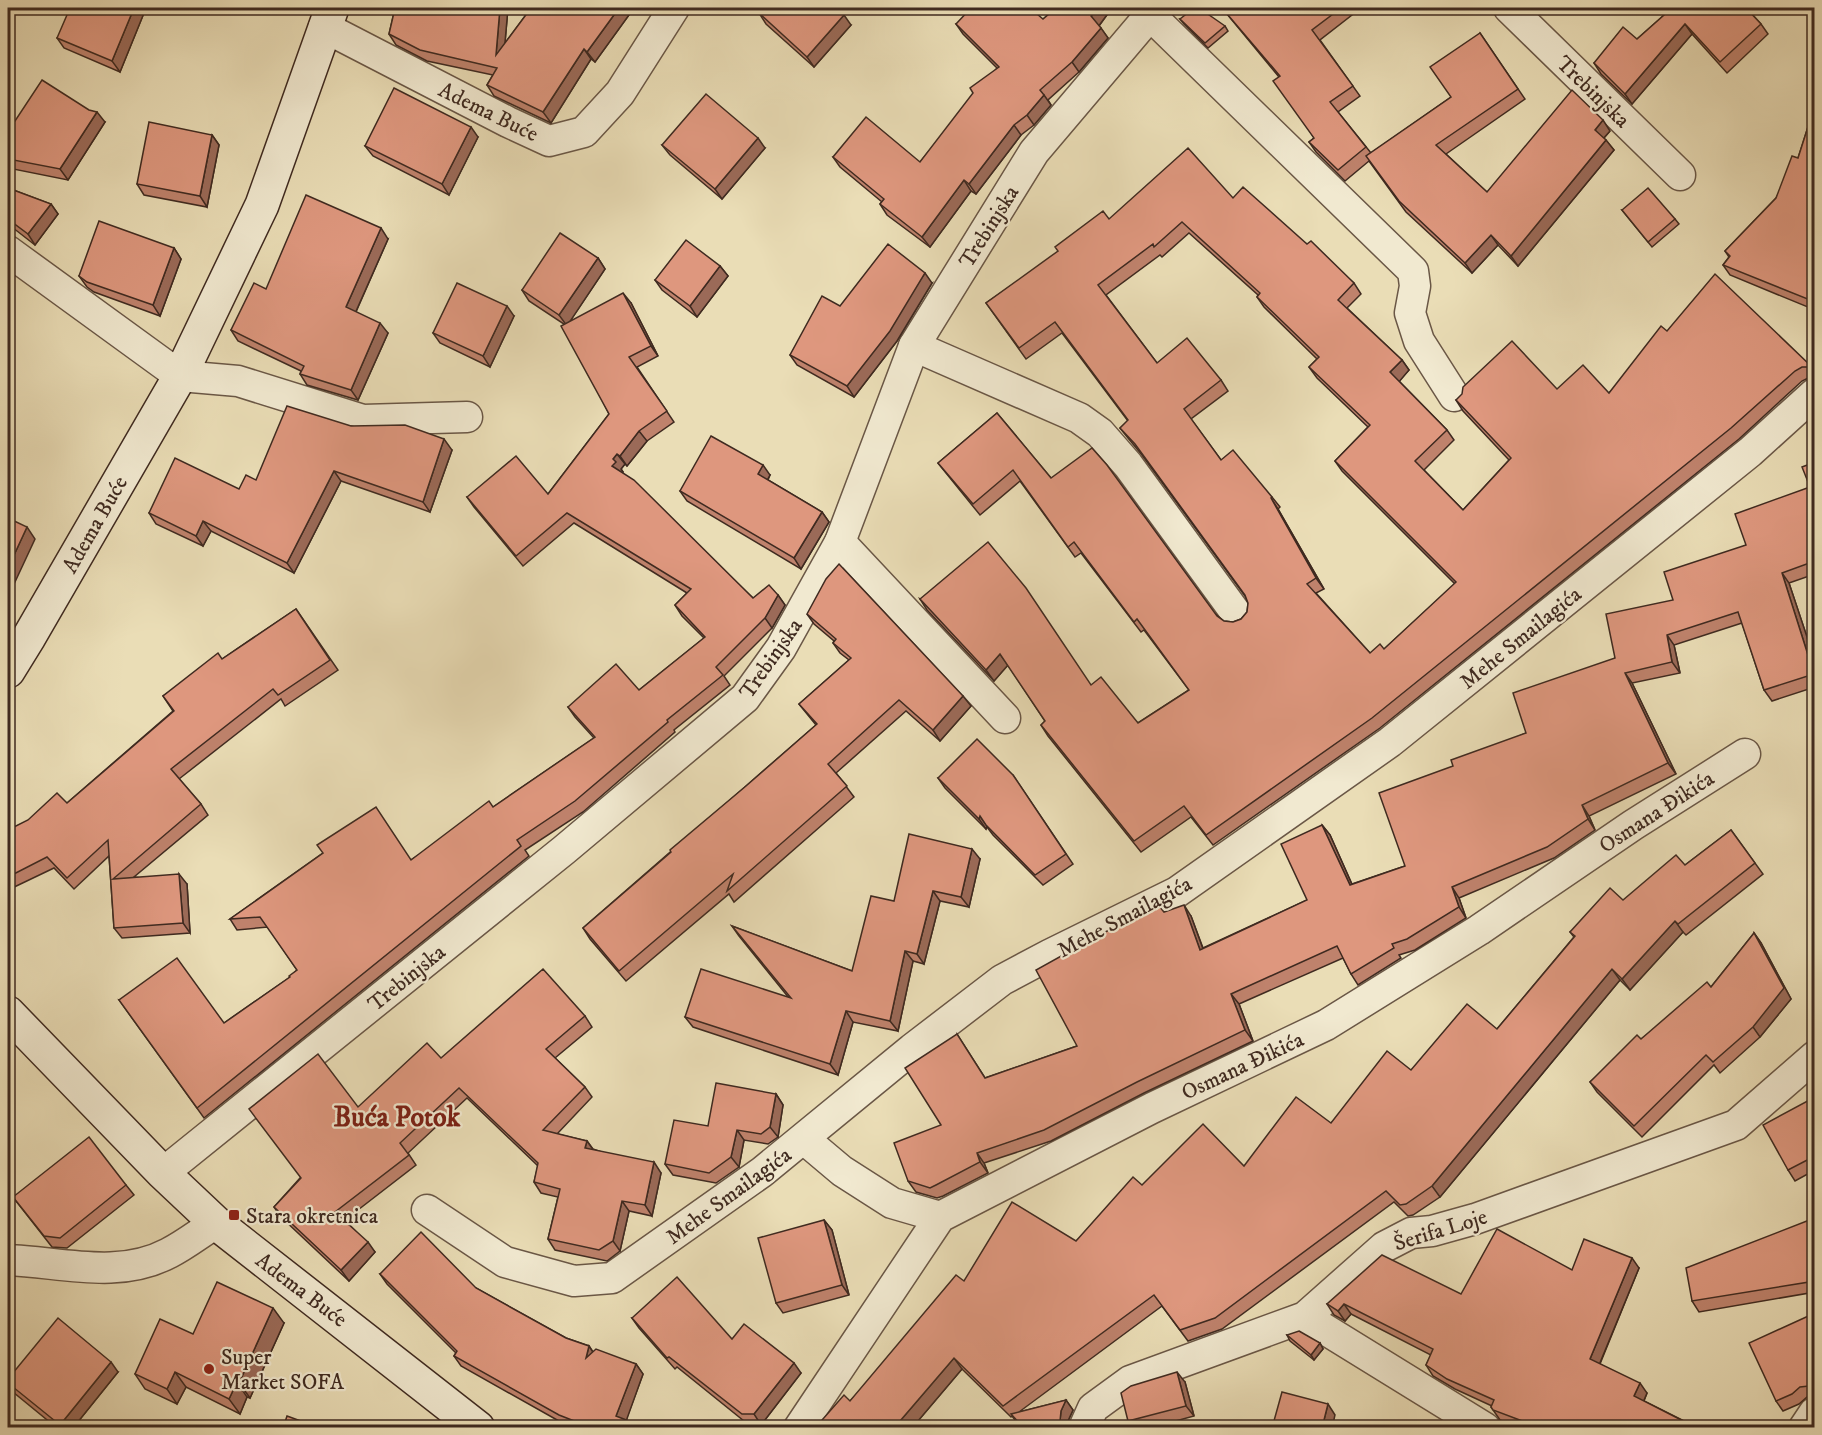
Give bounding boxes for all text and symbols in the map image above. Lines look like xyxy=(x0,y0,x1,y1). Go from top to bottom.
street label: Trebinjska xyxy=(1550,50,1636,134)
street label: Adema Buće xyxy=(434,77,543,148)
street label: Trebinjska xyxy=(953,180,1025,273)
street label: Adema Buće xyxy=(57,471,134,578)
street label: Mehe Smailagića xyxy=(1455,581,1588,695)
street label: Trebinjska xyxy=(734,613,809,704)
street label: Osmana Đikića xyxy=(1594,765,1720,859)
street label: Mehe Smailagića xyxy=(1053,870,1197,964)
street label: Trebinjska xyxy=(363,938,452,1018)
street label: Osmana Đikića xyxy=(1177,1026,1309,1106)
district label: Buća Potok xyxy=(334,1100,462,1135)
street label: Mehe Smailagića xyxy=(661,1141,797,1251)
street label: Šerifa Loje xyxy=(1390,1202,1491,1257)
place label: Stara okretnica xyxy=(246,1203,379,1230)
marker: Stara okretnica xyxy=(227,1208,241,1222)
street label: Adema Buće xyxy=(250,1247,352,1333)
place label: Super Market SOFA xyxy=(221,1344,345,1396)
marker: Super Market SOFA xyxy=(202,1362,216,1376)

